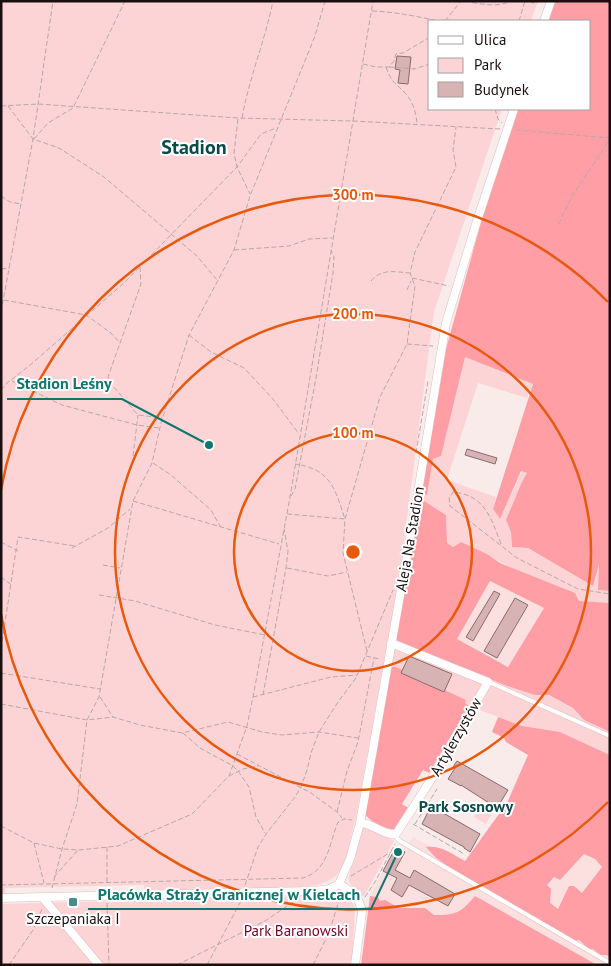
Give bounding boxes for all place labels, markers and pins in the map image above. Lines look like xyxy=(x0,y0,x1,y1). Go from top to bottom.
callout: Stadion Leśny xyxy=(7,368,122,399)
centre of rings xyxy=(344,543,362,561)
callout: Placówka Straży Granicznej w Kielcach xyxy=(88,878,371,909)
marker: Szczepaniaka I xyxy=(67,896,79,908)
place label: Szczepaniaka I xyxy=(26,909,120,928)

